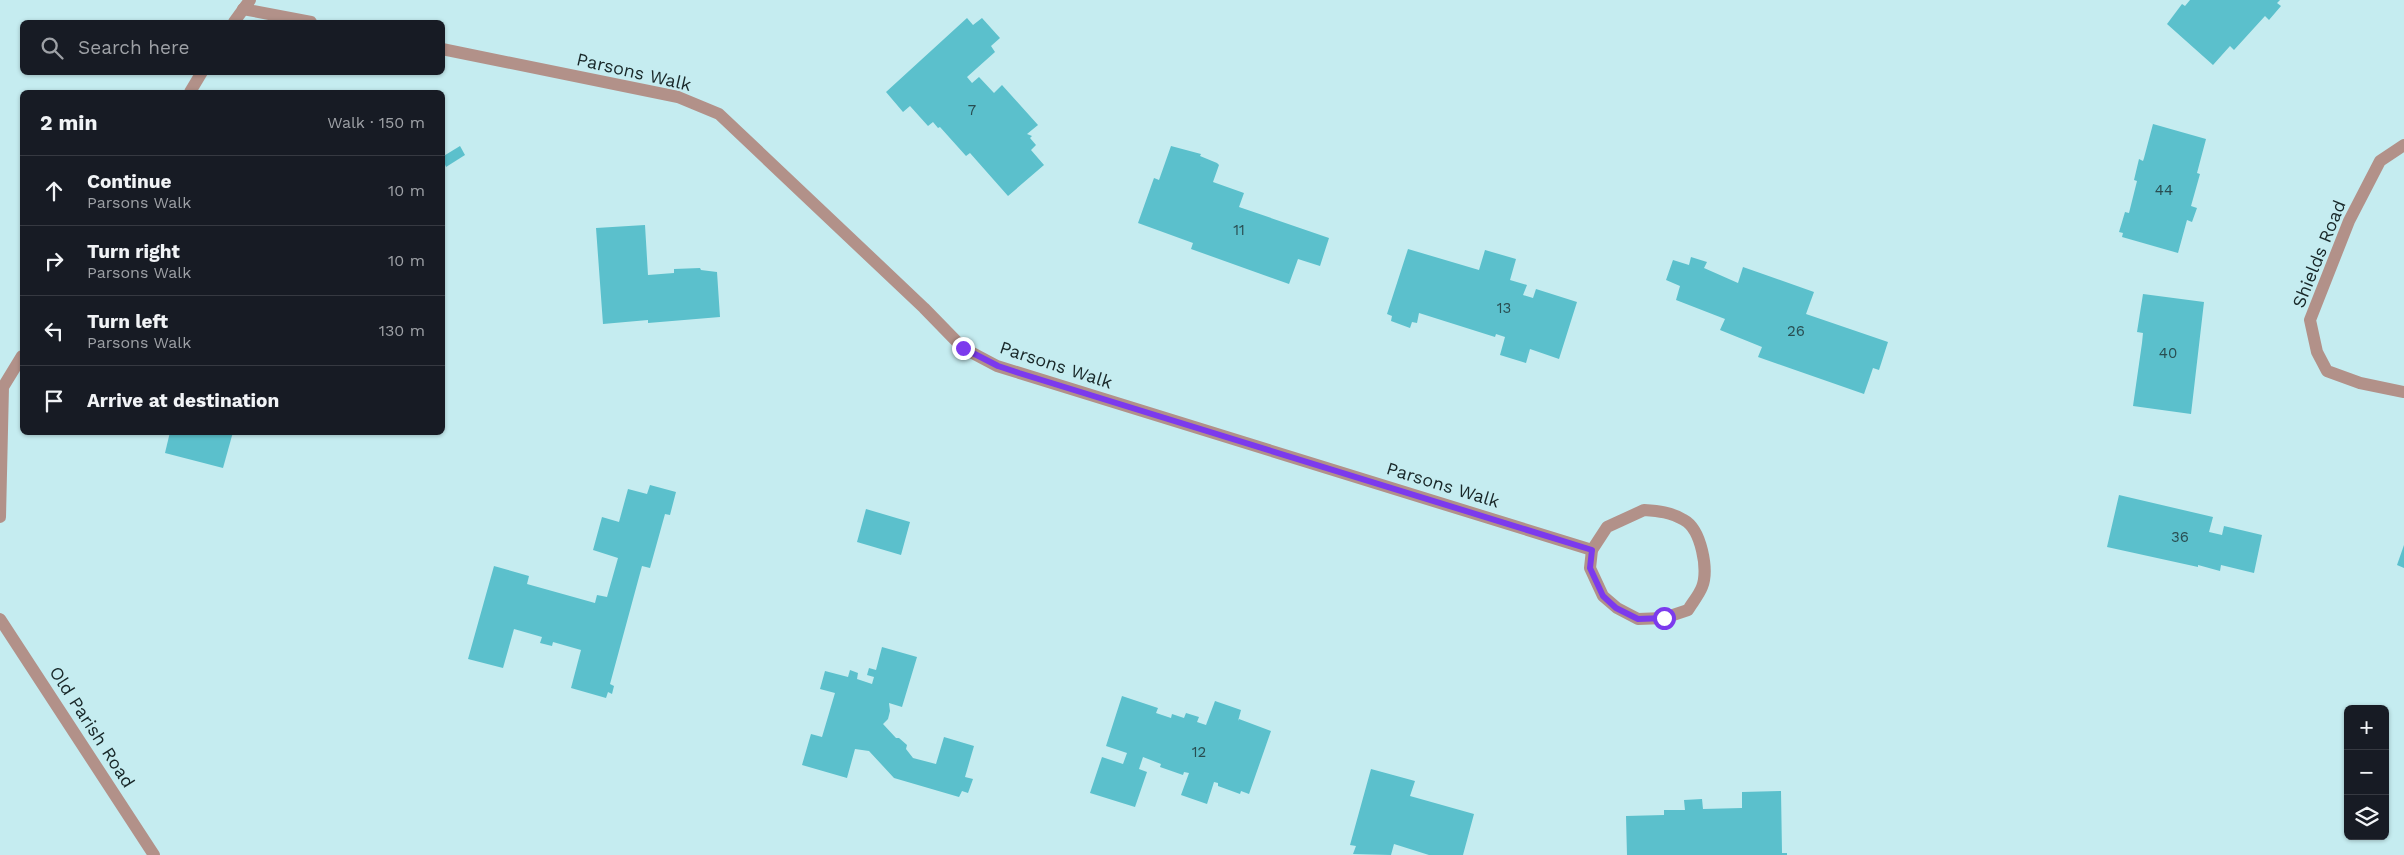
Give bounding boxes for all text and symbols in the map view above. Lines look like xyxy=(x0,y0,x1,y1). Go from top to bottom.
search box xyxy=(20,20,445,75)
icon: search xyxy=(38,34,66,62)
text: Search here xyxy=(78,36,189,59)
street label: Parsons Walk xyxy=(575,48,694,95)
house number: 7 xyxy=(968,101,976,119)
text: 2 min xyxy=(40,110,97,135)
text: Walk · 150 m xyxy=(327,113,425,132)
text: Continue xyxy=(87,170,171,193)
icon: ahead xyxy=(40,177,68,205)
text: 10 m xyxy=(388,181,425,200)
house number: 44 xyxy=(2155,181,2173,199)
text: Parsons Walk xyxy=(87,193,191,212)
street label: Shields Road xyxy=(2287,197,2350,311)
house number: 11 xyxy=(1233,221,1245,239)
text: Turn right xyxy=(87,240,180,263)
icon: right xyxy=(40,247,68,275)
text: 10 m xyxy=(388,251,425,270)
text: Parsons Walk xyxy=(87,263,191,282)
house number: 13 xyxy=(1497,299,1511,317)
text: Turn left xyxy=(87,310,168,333)
icon: left xyxy=(40,317,68,345)
text: 130 m xyxy=(379,321,425,340)
house number: 26 xyxy=(1787,322,1805,340)
text: Parsons Walk xyxy=(87,333,191,352)
street label: Parsons Walk xyxy=(997,336,1115,393)
route end xyxy=(952,337,975,360)
house number: 40 xyxy=(2159,344,2177,362)
icon: arrive xyxy=(40,387,68,415)
text: Arrive at destination xyxy=(87,389,279,412)
street label: Parsons Walk xyxy=(1384,457,1502,512)
house number: 36 xyxy=(2171,528,2189,546)
route start xyxy=(1653,607,1676,630)
street label: Old Parish Road xyxy=(45,662,139,791)
map controls xyxy=(2344,705,2389,840)
button: + xyxy=(2344,705,2389,750)
house number: 12 xyxy=(1192,743,1206,761)
button: − xyxy=(2344,750,2389,795)
button: layers xyxy=(2344,795,2389,840)

